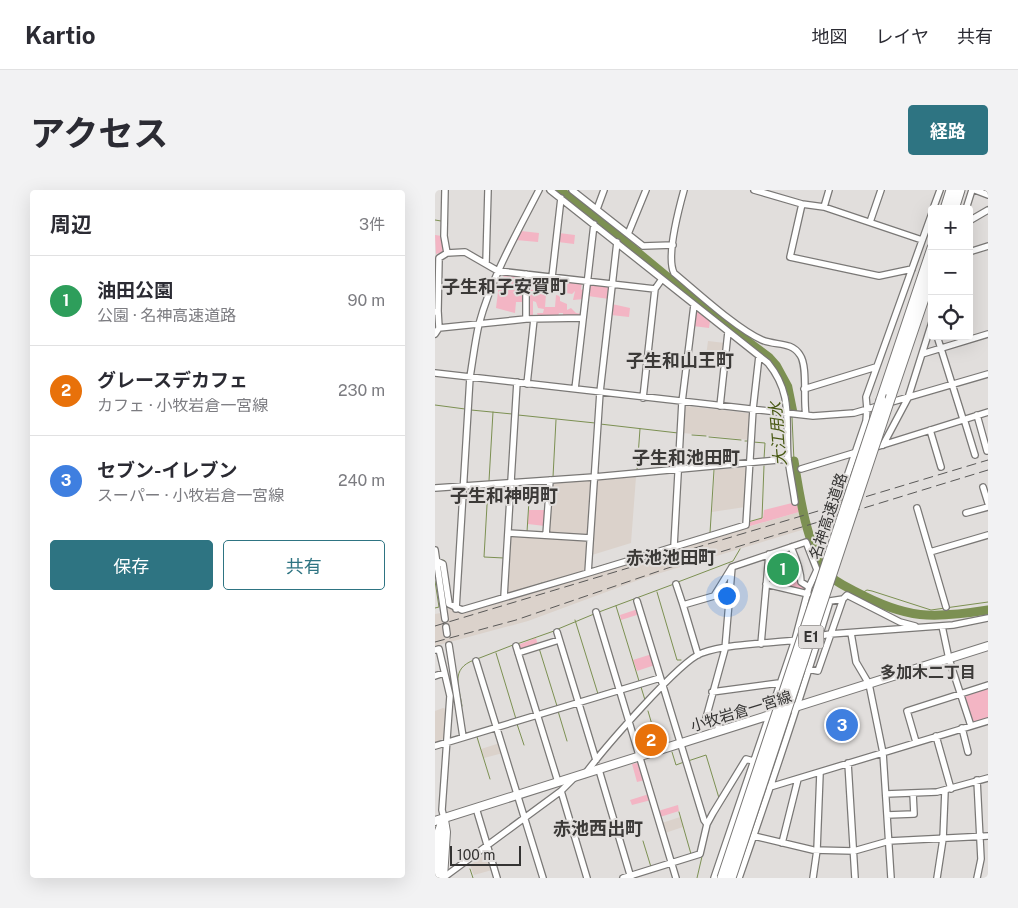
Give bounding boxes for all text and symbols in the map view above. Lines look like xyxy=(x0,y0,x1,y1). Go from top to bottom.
text: Kartio xyxy=(25,21,96,49)
text: 地図 xyxy=(812,26,848,47)
text: レイヤ xyxy=(876,26,929,47)
text: 共有 xyxy=(957,26,993,47)
button: 経路 xyxy=(908,105,988,155)
text: アクセス xyxy=(30,113,168,154)
map controls xyxy=(928,205,973,340)
button: + xyxy=(928,205,973,250)
text: 周辺 xyxy=(50,212,92,237)
text: 3件 xyxy=(359,215,385,234)
button: − xyxy=(928,250,973,295)
district label: 子生和子安賀町 xyxy=(442,276,568,297)
text: 油田公園 xyxy=(97,279,173,301)
text: 1 xyxy=(63,291,69,310)
text: 90 m xyxy=(348,291,385,310)
button: locate xyxy=(928,295,973,340)
text: 公園 · 名神高速道路 xyxy=(97,306,236,325)
district label: 子生和山王町 xyxy=(626,350,734,371)
text: グレースデカフェ xyxy=(97,369,248,391)
text: 2 xyxy=(61,381,71,400)
text: 230 m xyxy=(338,381,385,400)
text: カフェ · 小牧岩倉一宮線 xyxy=(97,396,268,415)
water label: 大江用水 xyxy=(766,399,790,467)
district label: 子生和池田町 xyxy=(632,447,740,468)
text: セブン-イレブン xyxy=(97,459,237,481)
text: 3 xyxy=(61,471,71,490)
text: 240 m xyxy=(338,471,385,490)
street label: 名神高速道路 xyxy=(806,471,850,561)
district label: 子生和神明町 xyxy=(450,485,558,506)
text: スーパー · 小牧岩倉一宮線 xyxy=(97,486,284,505)
button: 保存 xyxy=(50,540,213,590)
button: 共有 xyxy=(223,540,385,590)
district label: 赤池池田町 xyxy=(626,547,716,568)
pin: 1 xyxy=(767,550,799,588)
your location xyxy=(714,583,740,609)
road number: E1 xyxy=(799,626,823,648)
district label: 多加木二丁目 xyxy=(880,663,976,682)
street label: 小牧岩倉一宮線 xyxy=(688,688,794,734)
pin: 3 xyxy=(826,706,858,744)
pin: 2 xyxy=(635,721,667,759)
district label: 赤池西出町 xyxy=(553,818,643,839)
scale bar xyxy=(450,843,521,866)
text: 100 m xyxy=(457,847,495,863)

